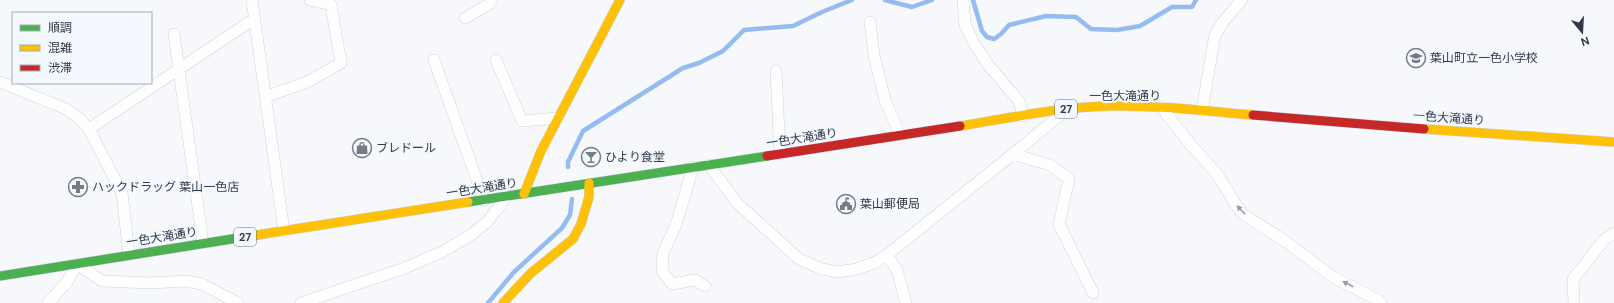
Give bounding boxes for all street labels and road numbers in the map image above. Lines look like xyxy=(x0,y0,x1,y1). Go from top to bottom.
street label: 一色大滝通り xyxy=(1089,88,1161,104)
road number: 27 xyxy=(1055,100,1077,118)
street label: 一色大滝通り xyxy=(1413,108,1485,128)
street label: 一色大滝通り xyxy=(765,124,839,152)
street label: 一色大滝通り xyxy=(445,174,519,202)
street label: 一色大滝通り xyxy=(125,223,199,251)
road number: 27 xyxy=(234,228,256,246)

